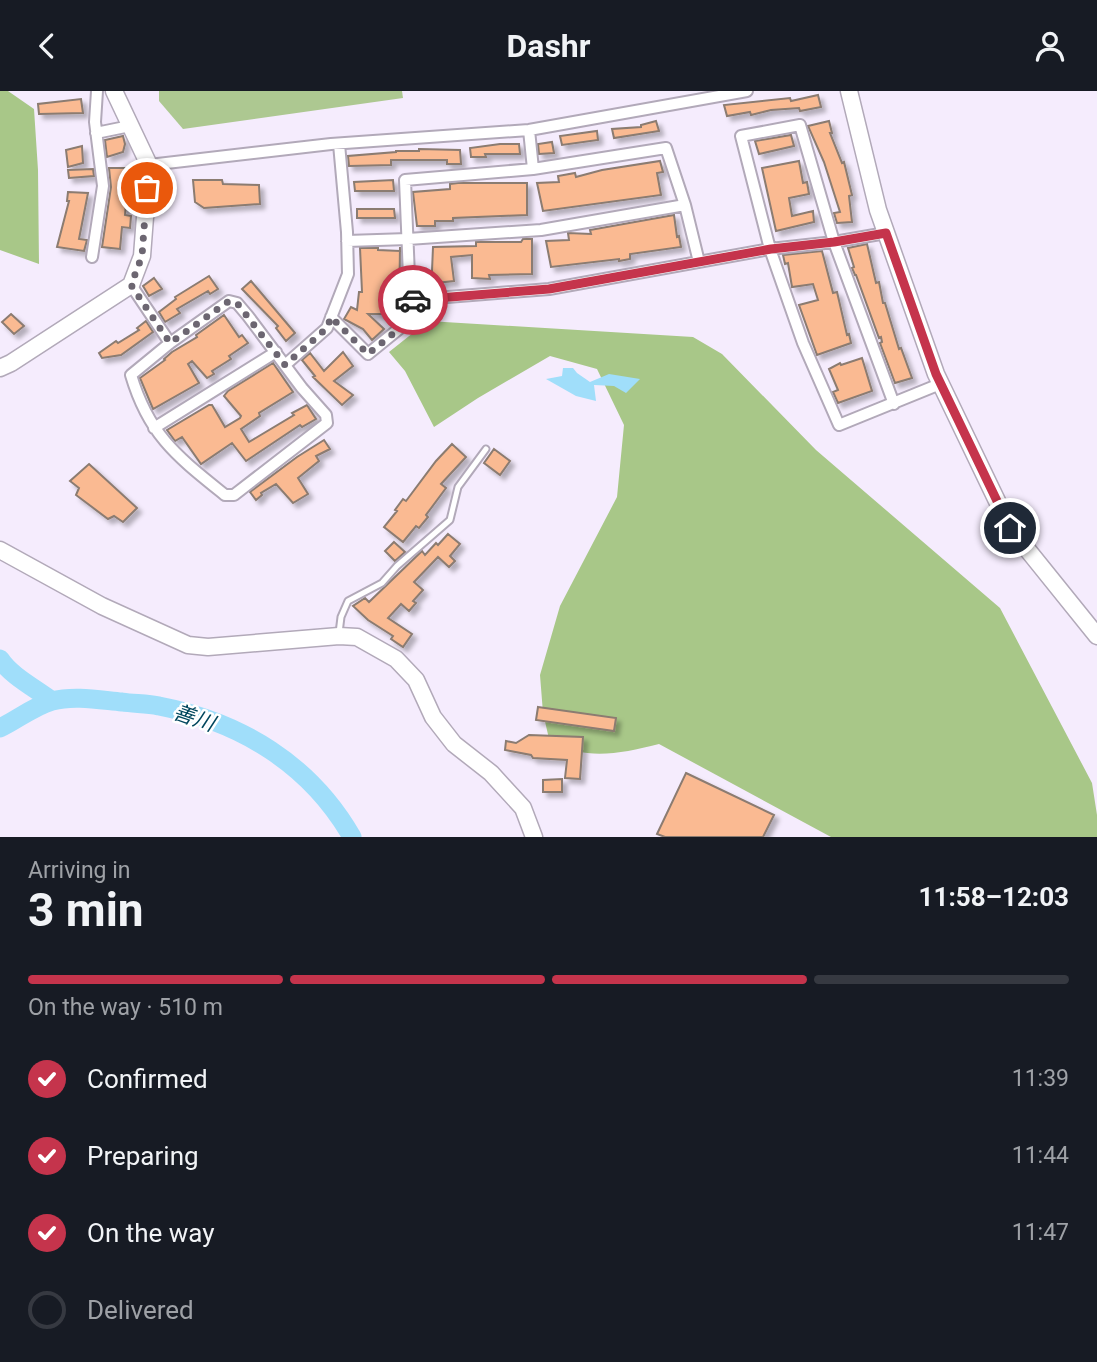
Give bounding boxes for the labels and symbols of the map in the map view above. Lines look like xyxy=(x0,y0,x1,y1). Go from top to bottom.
pin xyxy=(117,158,177,218)
courier xyxy=(378,265,448,335)
pin xyxy=(980,498,1040,558)
water label: 善川 xyxy=(170,700,220,737)

